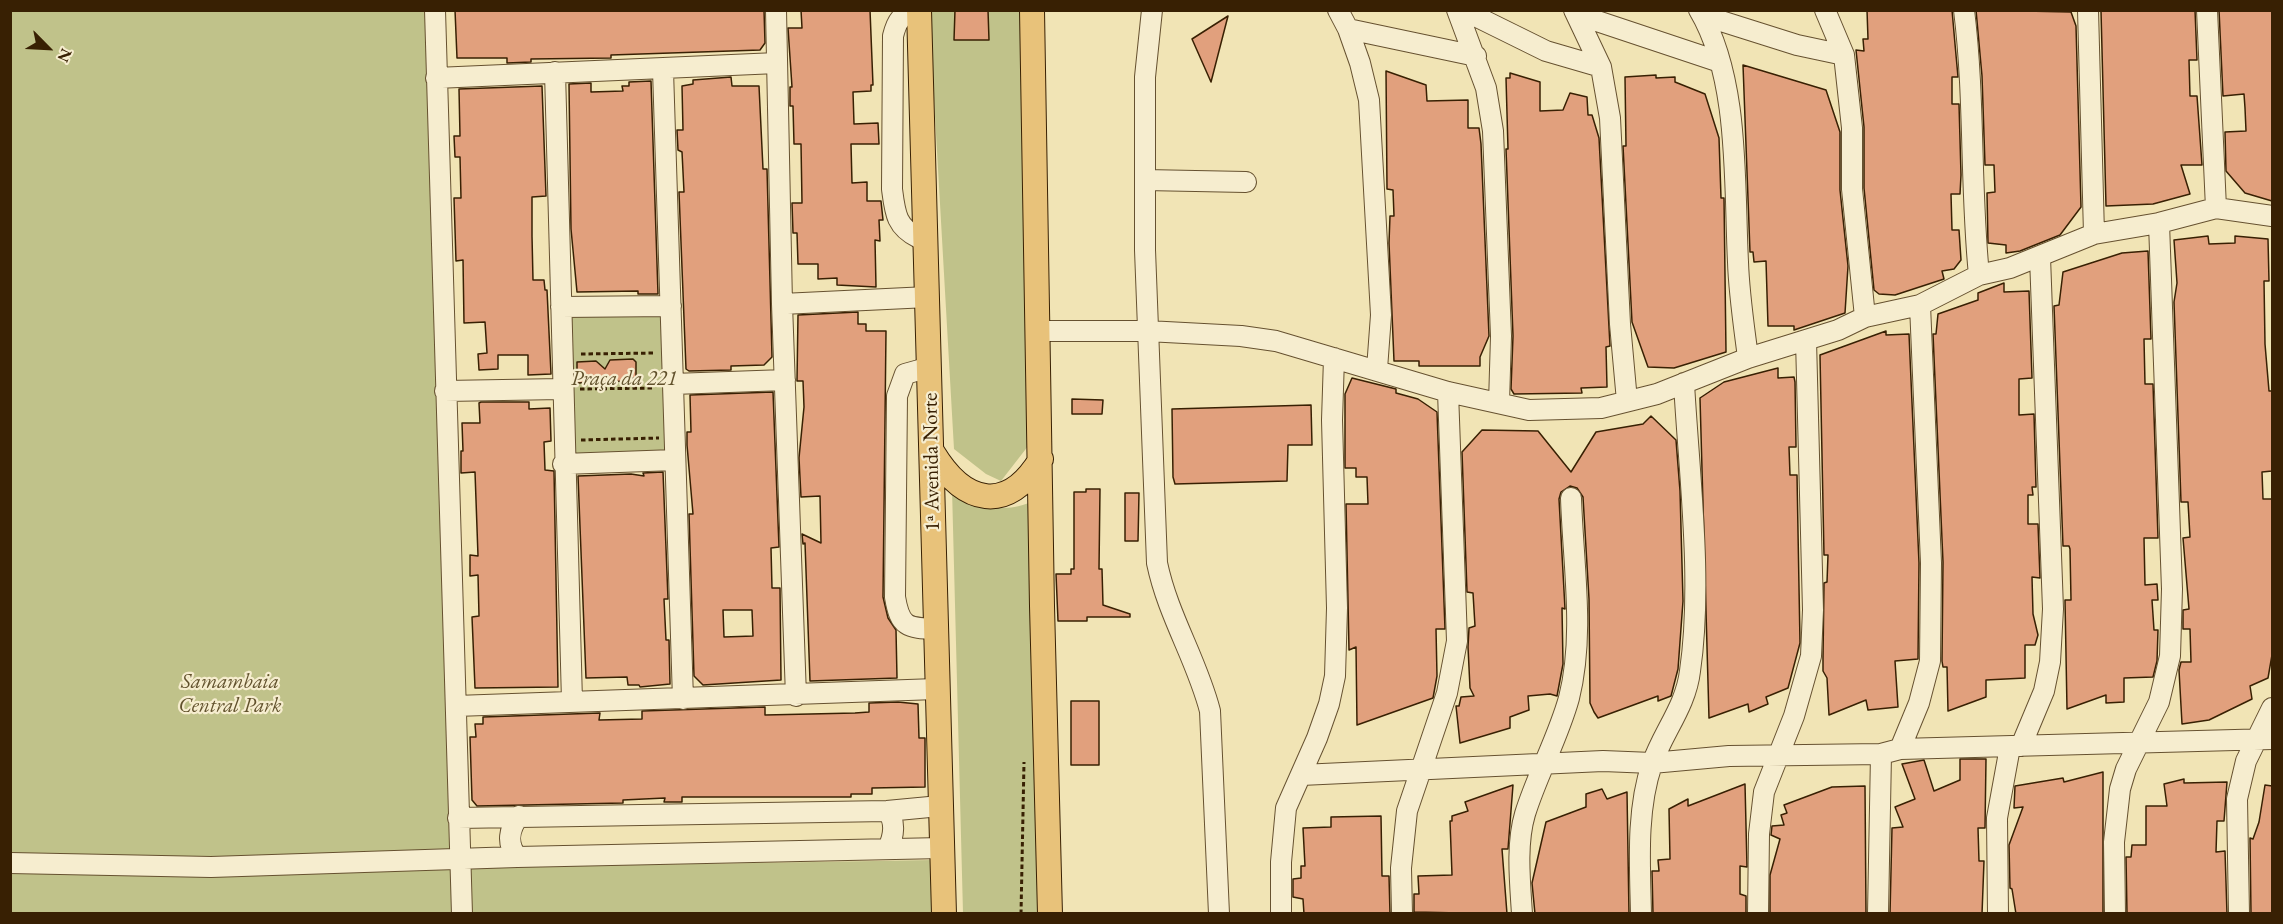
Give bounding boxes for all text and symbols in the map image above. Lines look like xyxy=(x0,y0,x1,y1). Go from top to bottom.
north arrow xyxy=(18,18,78,78)
text: N xyxy=(53,45,77,66)
park label: Praça da 221 xyxy=(571,366,677,392)
street label: 1ᵃ Avenida Norte xyxy=(918,392,946,532)
park label: Samambaia Central Park xyxy=(178,669,282,719)

